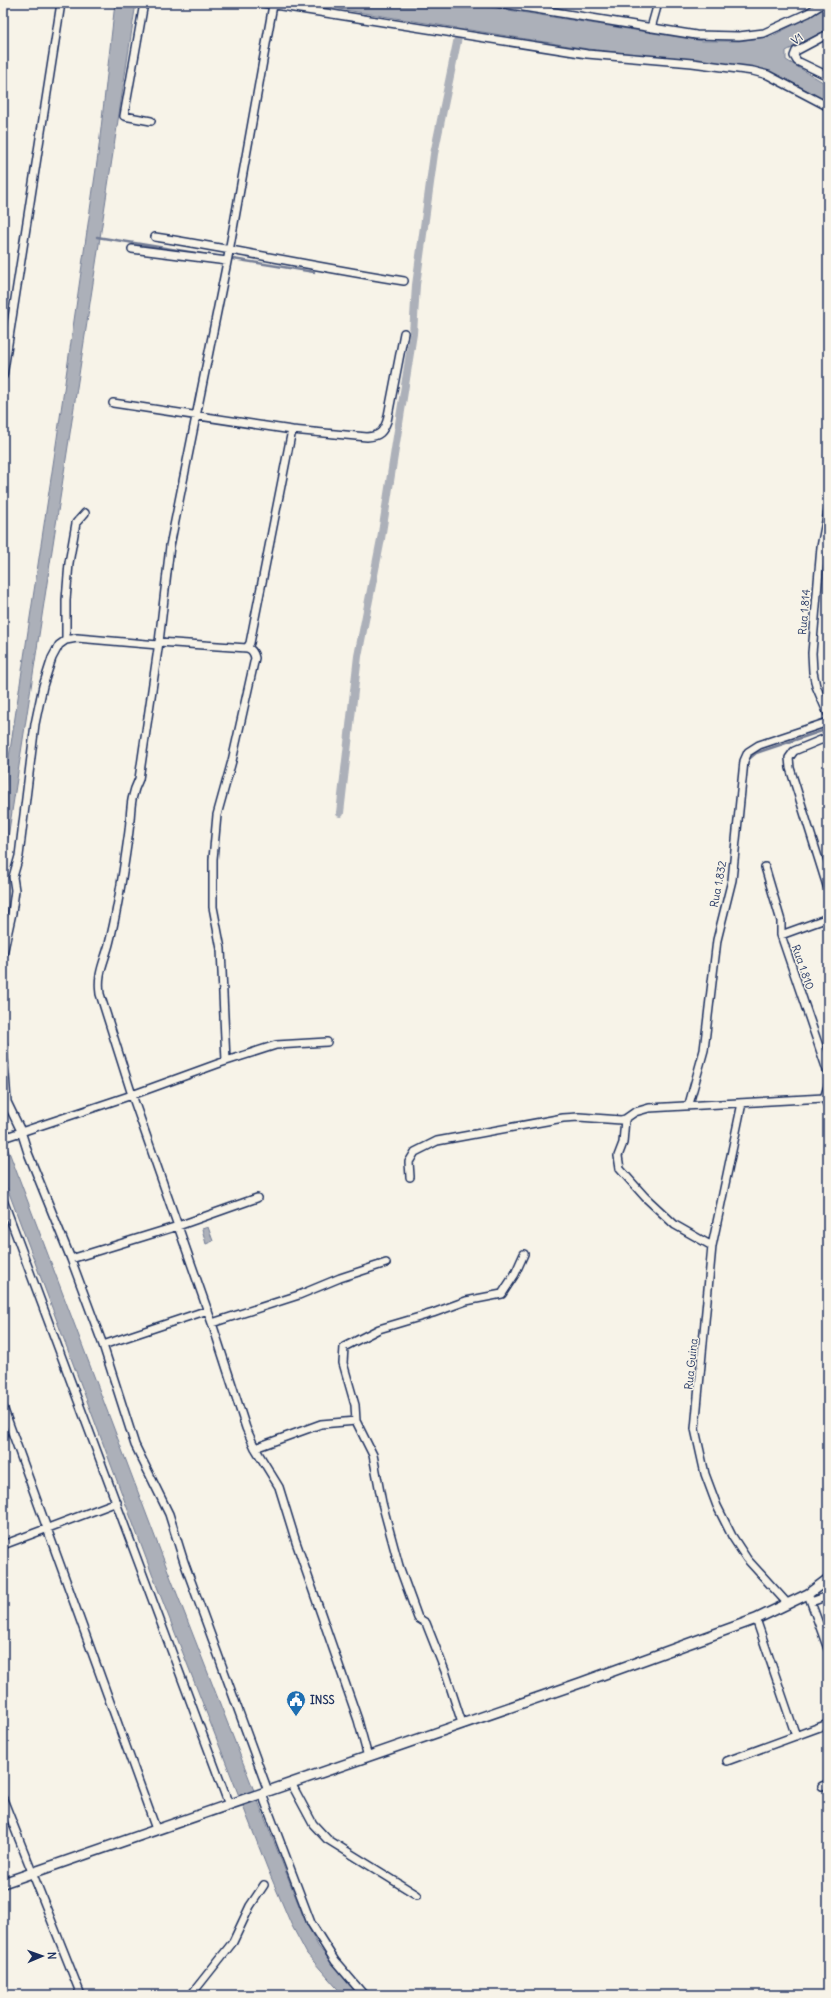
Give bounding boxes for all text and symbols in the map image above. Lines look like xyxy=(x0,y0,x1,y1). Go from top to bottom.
street label: V1 xyxy=(788,30,806,48)
street label: Rua 1.814 xyxy=(795,589,813,635)
street label: Rua 1.832 xyxy=(707,859,729,909)
street label: Rua 1.810 xyxy=(789,943,817,991)
street label: Rua Guina xyxy=(681,1338,701,1390)
public building icon: INSS xyxy=(285,1689,307,1717)
place label: INSS xyxy=(310,1693,335,1707)
north arrow xyxy=(22,1936,62,1976)
text: N xyxy=(45,1952,59,1960)

